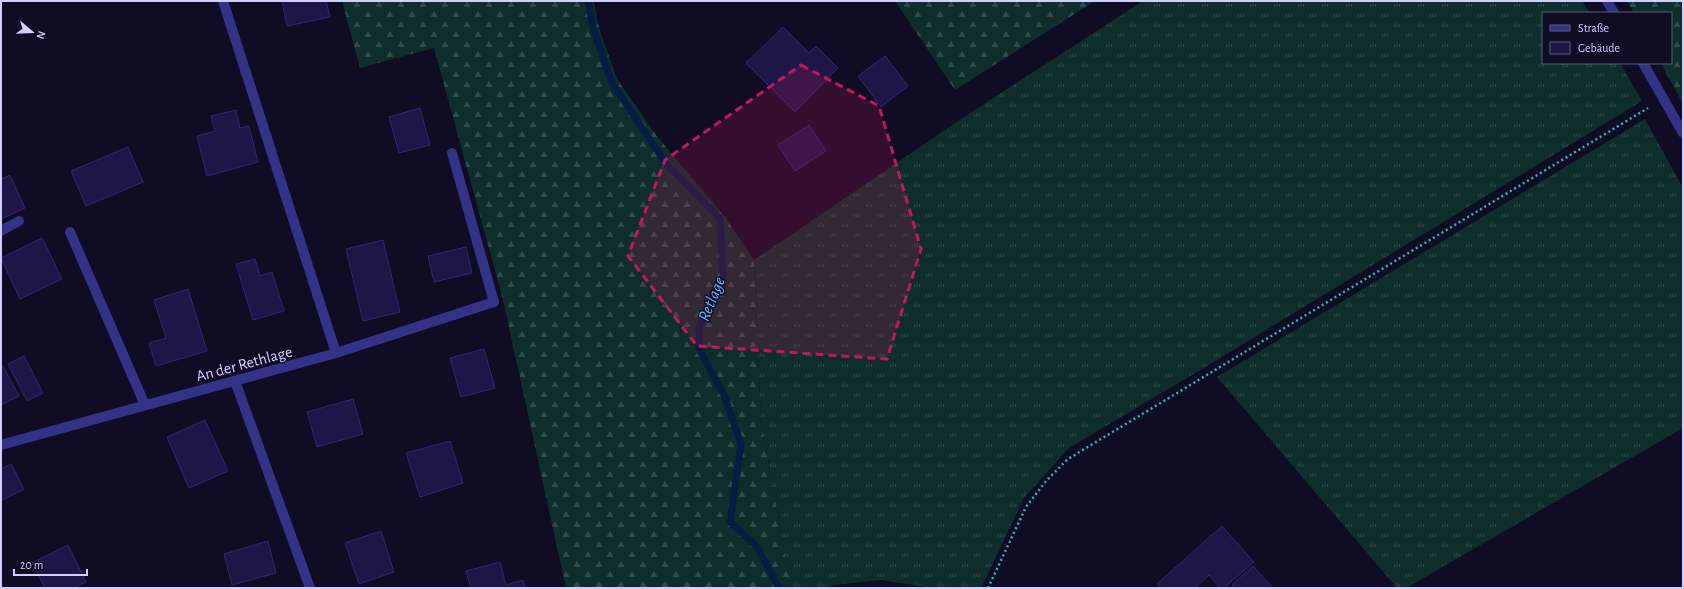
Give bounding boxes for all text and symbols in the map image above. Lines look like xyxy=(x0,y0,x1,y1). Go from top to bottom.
north arrow xyxy=(12,12,52,52)
legend xyxy=(1542,12,1672,64)
text: Straße xyxy=(1578,22,1609,34)
text: N xyxy=(35,30,47,41)
text: Gebäude xyxy=(1578,42,1620,54)
water label: Retlage xyxy=(695,275,728,324)
street label: An der Rethlage xyxy=(194,343,294,385)
scale bar xyxy=(14,551,87,577)
text: 20 m xyxy=(20,559,43,571)

